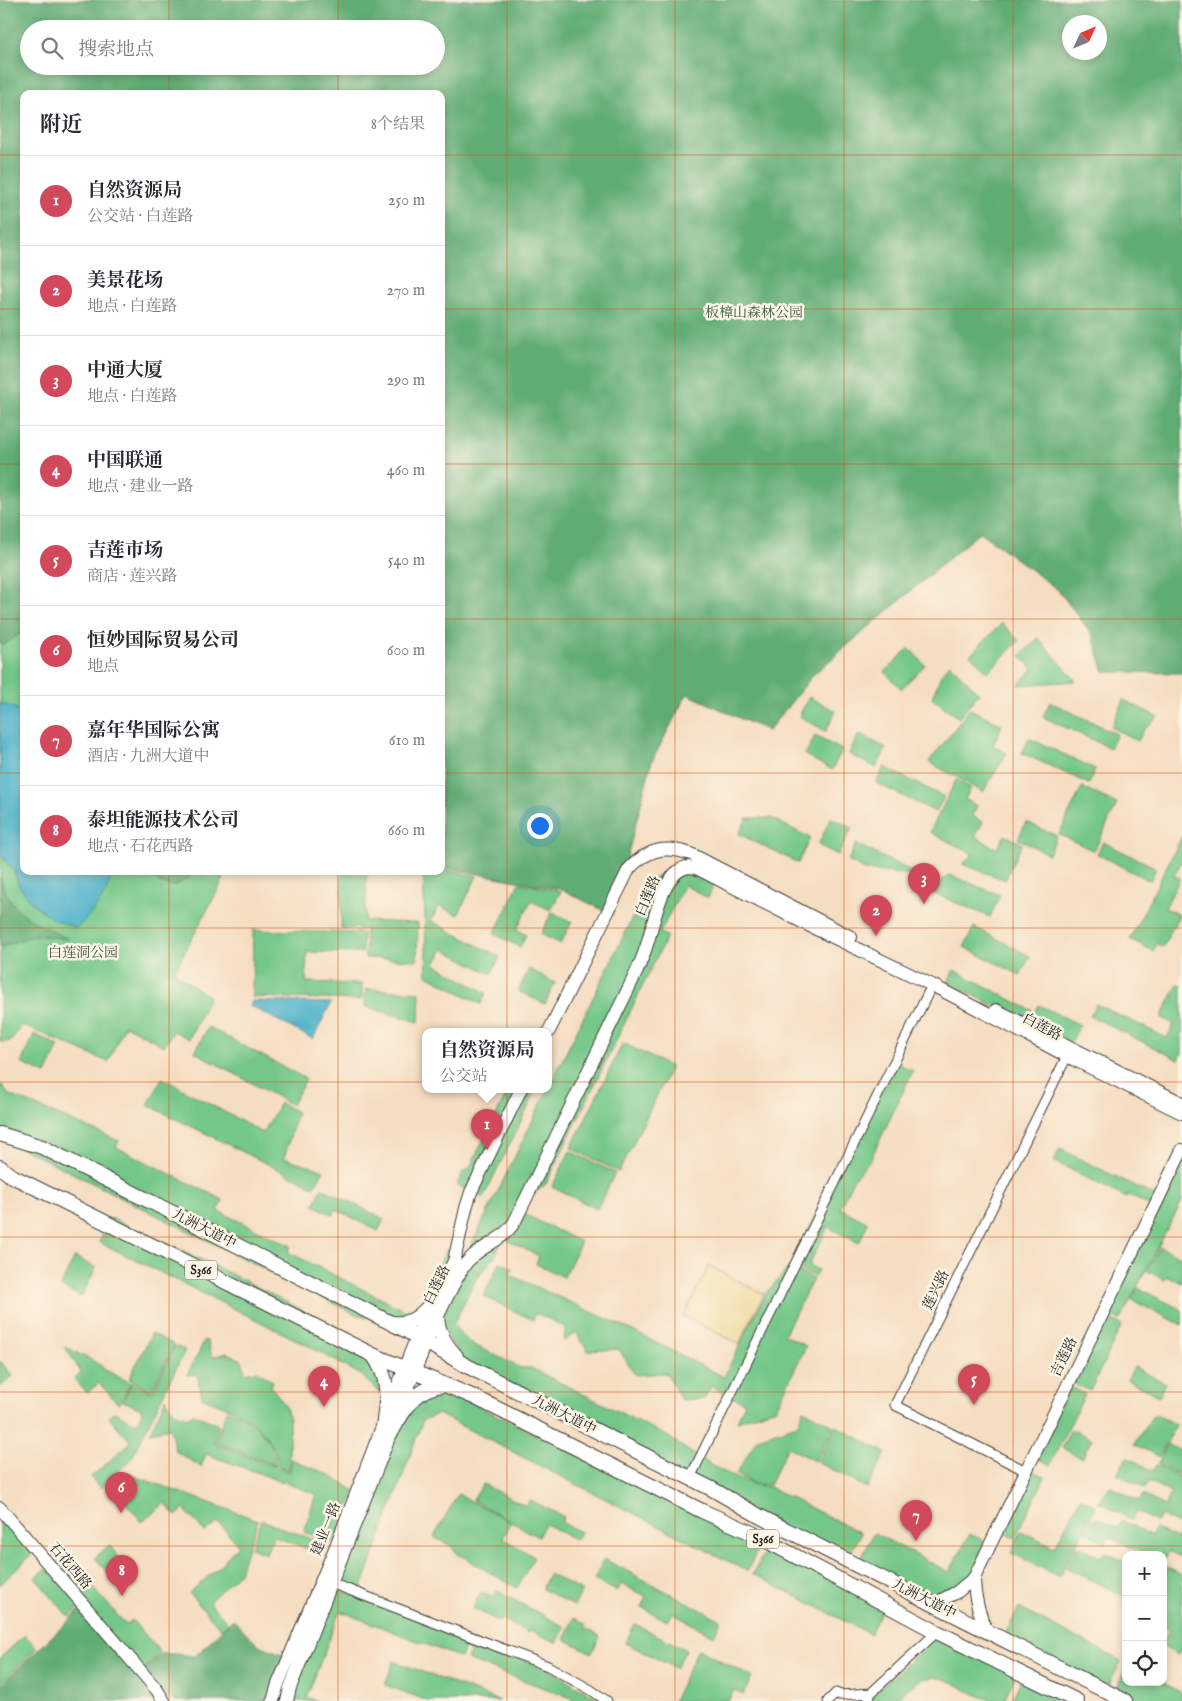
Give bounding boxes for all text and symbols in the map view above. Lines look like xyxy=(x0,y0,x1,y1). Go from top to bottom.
north arrow xyxy=(1062,15,1107,60)
search box xyxy=(20,20,445,75)
icon: search xyxy=(38,34,66,62)
text: 搜索地点 xyxy=(78,38,154,62)
text: 附近 xyxy=(40,112,82,139)
text: 8个结果 xyxy=(371,115,425,135)
text: 自然资源局 xyxy=(87,179,182,203)
text: 1 xyxy=(53,191,59,211)
text: 250 m xyxy=(388,191,425,211)
text: 公交站 · 白莲路 xyxy=(87,207,194,227)
text: 美景花场 xyxy=(87,269,163,293)
text: 2 xyxy=(52,281,60,301)
text: 270 m xyxy=(386,281,425,301)
text: 地点 · 白莲路 xyxy=(87,297,178,317)
park label: 板樟山森林公园 xyxy=(705,304,803,322)
text: 中通大厦 xyxy=(87,359,163,383)
text: 3 xyxy=(53,371,59,391)
text: 290 m xyxy=(387,371,425,391)
text: 地点 · 白莲路 xyxy=(87,387,178,407)
text: 中国联通 xyxy=(87,449,163,473)
text: 4 xyxy=(52,461,60,481)
text: 460 m xyxy=(387,461,425,481)
text: 地点 · 建业一路 xyxy=(87,477,194,497)
text: 吉莲市场 xyxy=(87,539,163,563)
text: 5 xyxy=(53,551,59,571)
text: 540 m xyxy=(388,551,425,571)
text: 商店 · 莲兴路 xyxy=(87,567,178,587)
text: 恒妙国际贸易公司 xyxy=(87,629,239,653)
text: 6 xyxy=(53,641,59,661)
text: 600 m xyxy=(387,641,425,661)
text: 地点 xyxy=(87,657,119,677)
text: 嘉年华国际公寓 xyxy=(87,719,220,743)
text: 7 xyxy=(52,731,60,751)
text: 610 m xyxy=(389,731,425,751)
text: 酒店 · 九洲大道中 xyxy=(87,747,210,767)
text: 泰坦能源技术公司 xyxy=(87,809,239,833)
your location xyxy=(527,813,553,839)
text: 8 xyxy=(53,821,59,841)
text: 660 m xyxy=(388,821,425,841)
text: 地点 · 石花西路 xyxy=(87,837,194,857)
pin: 3 xyxy=(908,863,940,904)
street label: 白莲路 xyxy=(632,873,664,919)
pin: 2 xyxy=(860,895,892,936)
park label: 白莲洞公园 xyxy=(48,944,118,962)
street label: 白莲路 xyxy=(1019,1009,1065,1045)
popup xyxy=(422,1028,552,1093)
text: 自然资源局 xyxy=(439,1039,535,1063)
text: 公交站 xyxy=(439,1067,488,1087)
pin: 1 xyxy=(471,1109,503,1150)
street label: 九洲大道中 xyxy=(169,1205,239,1253)
road number: S366 xyxy=(185,1260,217,1280)
street label: 白莲路 xyxy=(420,1262,454,1308)
street label: 莲兴路 xyxy=(919,1267,953,1313)
street label: 吉莲路 xyxy=(1047,1334,1081,1380)
pin: 5 xyxy=(958,1364,990,1405)
pin: 4 xyxy=(308,1366,340,1407)
street label: 九洲大道中 xyxy=(529,1391,599,1439)
pin: 6 xyxy=(105,1472,137,1513)
street label: 建业一路 xyxy=(307,1500,345,1558)
pin: 7 xyxy=(900,1500,932,1541)
road number: S366 xyxy=(747,1530,779,1548)
street label: 石花西路 xyxy=(45,1539,95,1593)
map controls xyxy=(1122,1551,1167,1686)
button: + xyxy=(1122,1551,1167,1596)
pin: 8 xyxy=(106,1555,138,1596)
street label: 九洲大道中 xyxy=(889,1575,959,1623)
button: − xyxy=(1122,1596,1167,1641)
button: locate xyxy=(1122,1641,1167,1686)

